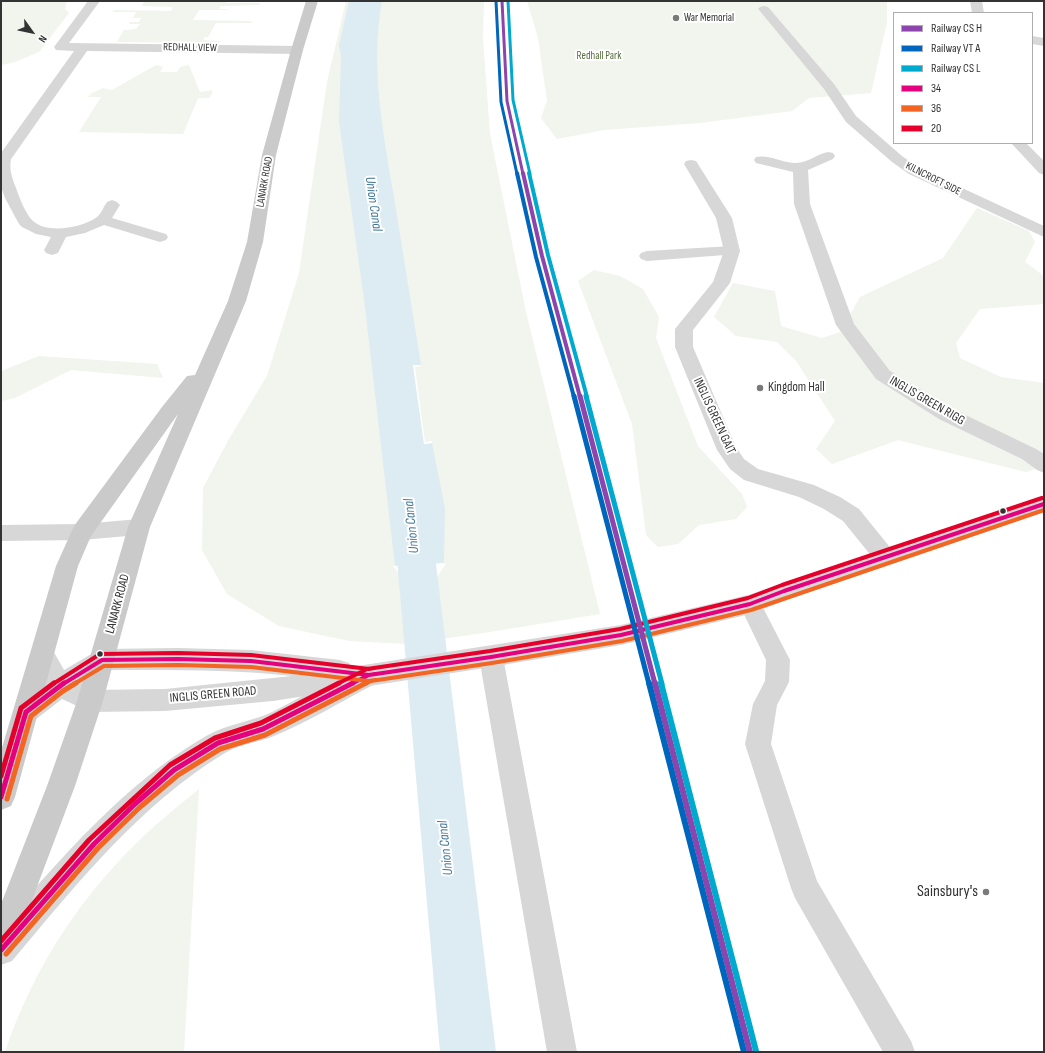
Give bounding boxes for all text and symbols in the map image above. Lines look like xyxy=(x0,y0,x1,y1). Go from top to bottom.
place label: War Memorial xyxy=(684,11,734,25)
north arrow xyxy=(12,12,52,52)
legend xyxy=(893,12,1033,144)
marker: War Memorial xyxy=(671,13,681,23)
text: Railway CS H xyxy=(931,21,982,36)
text: N xyxy=(35,33,50,45)
street label: REDHALL VIEW xyxy=(163,41,217,55)
text: Railway VT A xyxy=(931,41,981,56)
park label: Redhall Park xyxy=(577,49,621,63)
text: Railway CS L xyxy=(931,61,980,76)
text: 34 xyxy=(931,81,941,96)
text: 36 xyxy=(931,101,941,116)
text: 20 xyxy=(931,121,941,136)
street label: LANARK ROAD xyxy=(254,155,276,209)
street label: KILNCROFT SIDE xyxy=(903,159,963,199)
water label: Union Canal xyxy=(361,175,385,233)
street label: INGLIS GREEN RIGG xyxy=(887,373,967,429)
street label: INGLIS GREEN GAIT xyxy=(689,375,739,457)
place label: Kingdom Hall xyxy=(768,380,825,396)
marker: Kingdom Hall xyxy=(755,383,765,393)
water label: Union Canal xyxy=(401,498,423,554)
unlabelled marker xyxy=(998,506,1008,516)
street label: LANARK ROAD xyxy=(103,573,133,635)
unlabelled marker xyxy=(95,649,105,659)
street label: INGLIS GREEN ROAD xyxy=(169,683,257,707)
water label: Union Canal xyxy=(435,820,457,876)
place label: Sainsbury's xyxy=(917,882,978,902)
marker: Sainsbury's xyxy=(981,887,991,897)

